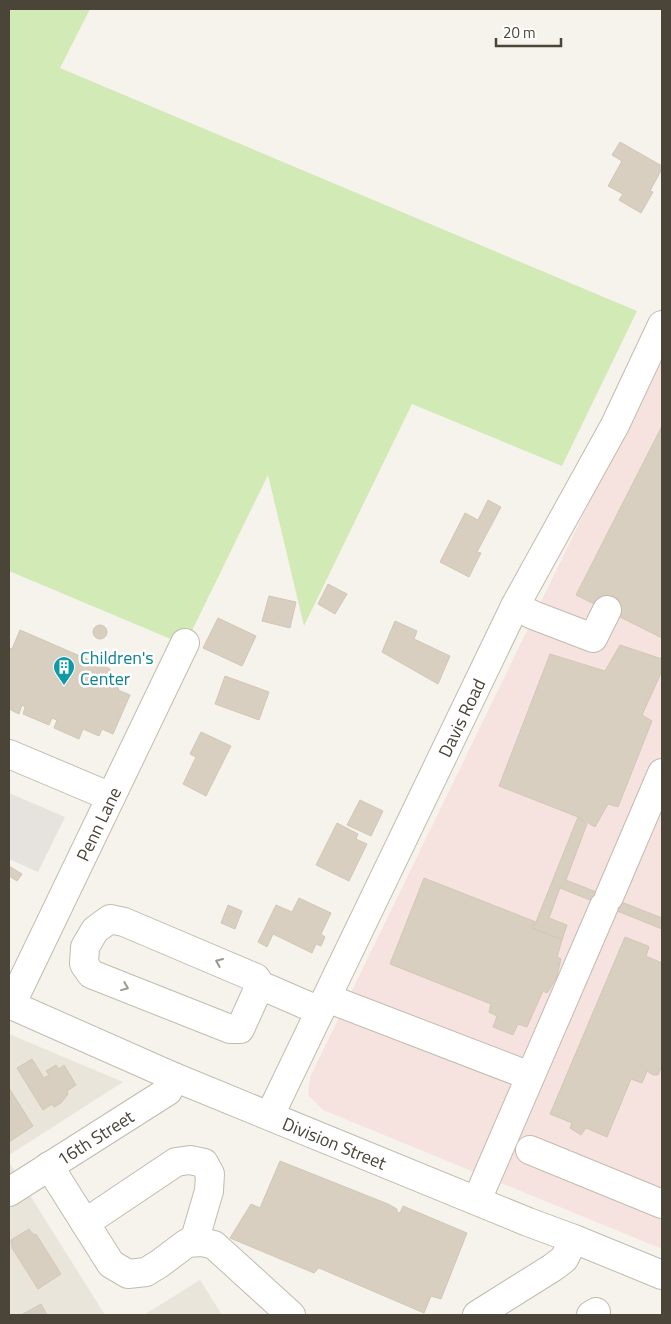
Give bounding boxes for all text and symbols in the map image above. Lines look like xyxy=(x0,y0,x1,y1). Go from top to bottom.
scale bar xyxy=(496,15,561,47)
text: 20 m xyxy=(503,21,536,44)
place label: Children's Center xyxy=(80,644,154,692)
building icon: Children's Center xyxy=(52,655,76,686)
street label: Davis Road xyxy=(431,674,492,762)
street label: Penn Lane xyxy=(69,782,127,865)
one-way arrow xyxy=(215,958,224,969)
one-way arrow xyxy=(120,981,129,992)
street label: 16th Street xyxy=(51,1102,139,1172)
street label: Division Street xyxy=(279,1109,391,1176)

